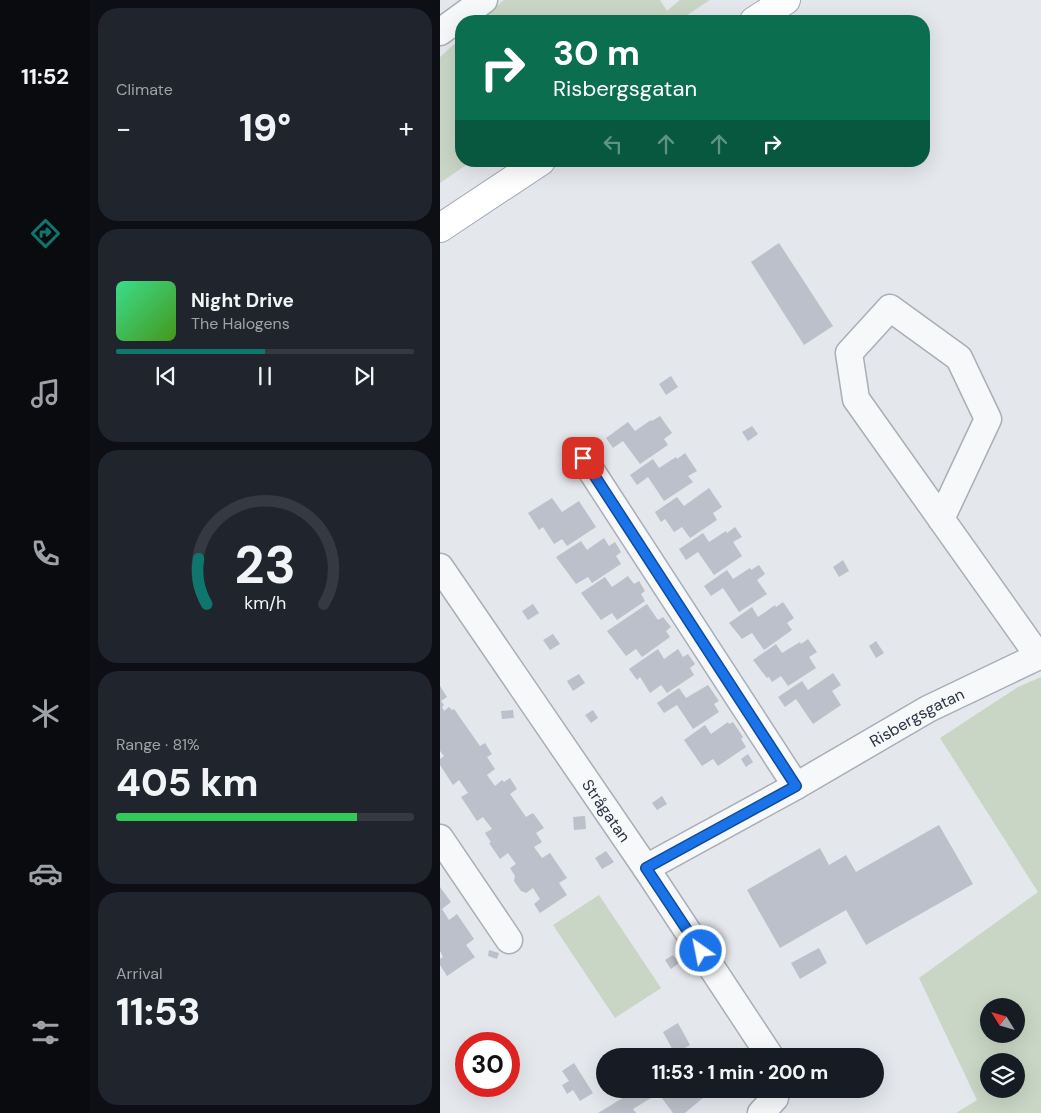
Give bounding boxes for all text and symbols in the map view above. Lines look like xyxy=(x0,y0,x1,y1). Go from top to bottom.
text: 30 m xyxy=(553,30,640,76)
icon: right xyxy=(470,35,535,100)
text: 11:52 xyxy=(21,62,69,91)
text: Risbergsgatan xyxy=(553,74,697,103)
text: Climate xyxy=(116,79,173,100)
text: 19° xyxy=(239,103,291,153)
text: − xyxy=(116,110,131,147)
text: + xyxy=(399,110,414,147)
icon: left xyxy=(599,130,627,158)
icon: ahead xyxy=(652,130,680,158)
icon: ahead xyxy=(705,130,733,158)
icon: right xyxy=(758,130,786,158)
icon: directions xyxy=(28,216,63,251)
text: Night Drive xyxy=(191,288,294,313)
text: The Halogens xyxy=(191,313,290,334)
icon: previous xyxy=(152,362,180,390)
icon: pause xyxy=(251,362,279,390)
icon: next xyxy=(350,362,378,390)
icon: music xyxy=(28,376,63,411)
pin xyxy=(562,437,604,479)
icon: arrive xyxy=(569,444,597,472)
text: 23 xyxy=(234,531,296,599)
icon: phone xyxy=(28,536,63,571)
text: km/h xyxy=(244,591,286,615)
street label: Risbergsgatan xyxy=(866,683,968,752)
icon: climate xyxy=(28,696,63,731)
text: Range · 81% xyxy=(116,734,200,755)
text: 405 km xyxy=(116,758,258,808)
street label: Strågatan xyxy=(577,775,635,846)
icon: car xyxy=(28,856,63,891)
position arrow xyxy=(674,924,726,976)
text: Arrival xyxy=(116,963,163,984)
text: 11:53 xyxy=(116,987,201,1037)
north arrow xyxy=(980,998,1025,1042)
map controls xyxy=(980,998,1025,1098)
icon: filters xyxy=(28,1015,63,1050)
speed limit sign: 30 xyxy=(455,1032,520,1097)
button: layers xyxy=(980,1053,1025,1098)
text: 11:53 · 1 min · 200 m xyxy=(652,1060,828,1085)

